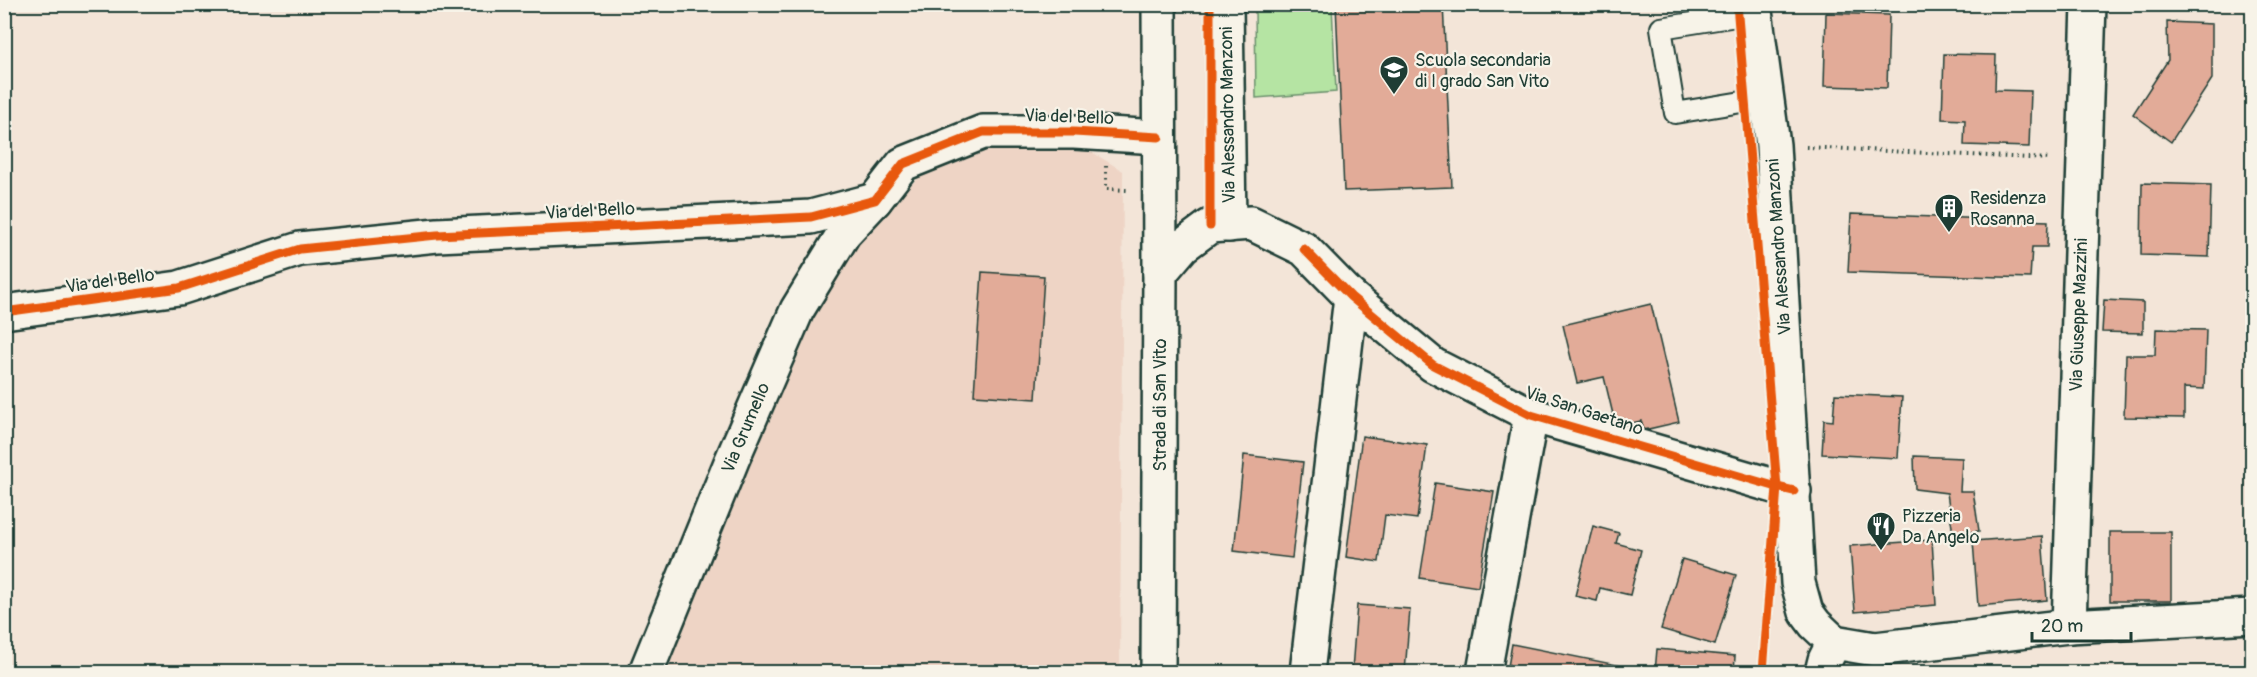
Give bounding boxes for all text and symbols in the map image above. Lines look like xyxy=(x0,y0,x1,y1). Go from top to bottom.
street label: Via Alessandro Manzoni xyxy=(1215,26,1241,204)
place label: Scuola secondaria di I grado San Vito xyxy=(1415,49,1551,93)
school or university icon: Scuola secondaria di I grado San Vito xyxy=(1378,54,1410,96)
street label: Via del Bello xyxy=(1024,104,1115,130)
street label: Via Alessandro Manzoni xyxy=(1761,158,1797,336)
place label: Residenza Rosanna xyxy=(1970,187,2046,231)
building icon: Residenza Rosanna xyxy=(1933,192,1965,234)
street label: Via del Bello xyxy=(545,197,636,225)
street label: Via Giuseppe Mazzini xyxy=(2065,238,2093,392)
street label: Via del Bello xyxy=(64,263,156,299)
street label: Strada di San Vito xyxy=(1149,338,1172,471)
street label: Via Grumello xyxy=(717,379,776,477)
street label: Via San Gaetano xyxy=(1522,381,1646,441)
place label: Pizzeria Da Angelo xyxy=(1902,505,1980,549)
restaurant icon: Pizzeria Da Angelo xyxy=(1865,510,1897,552)
scale bar xyxy=(2032,605,2131,643)
text: 20 m xyxy=(2041,615,2083,638)

